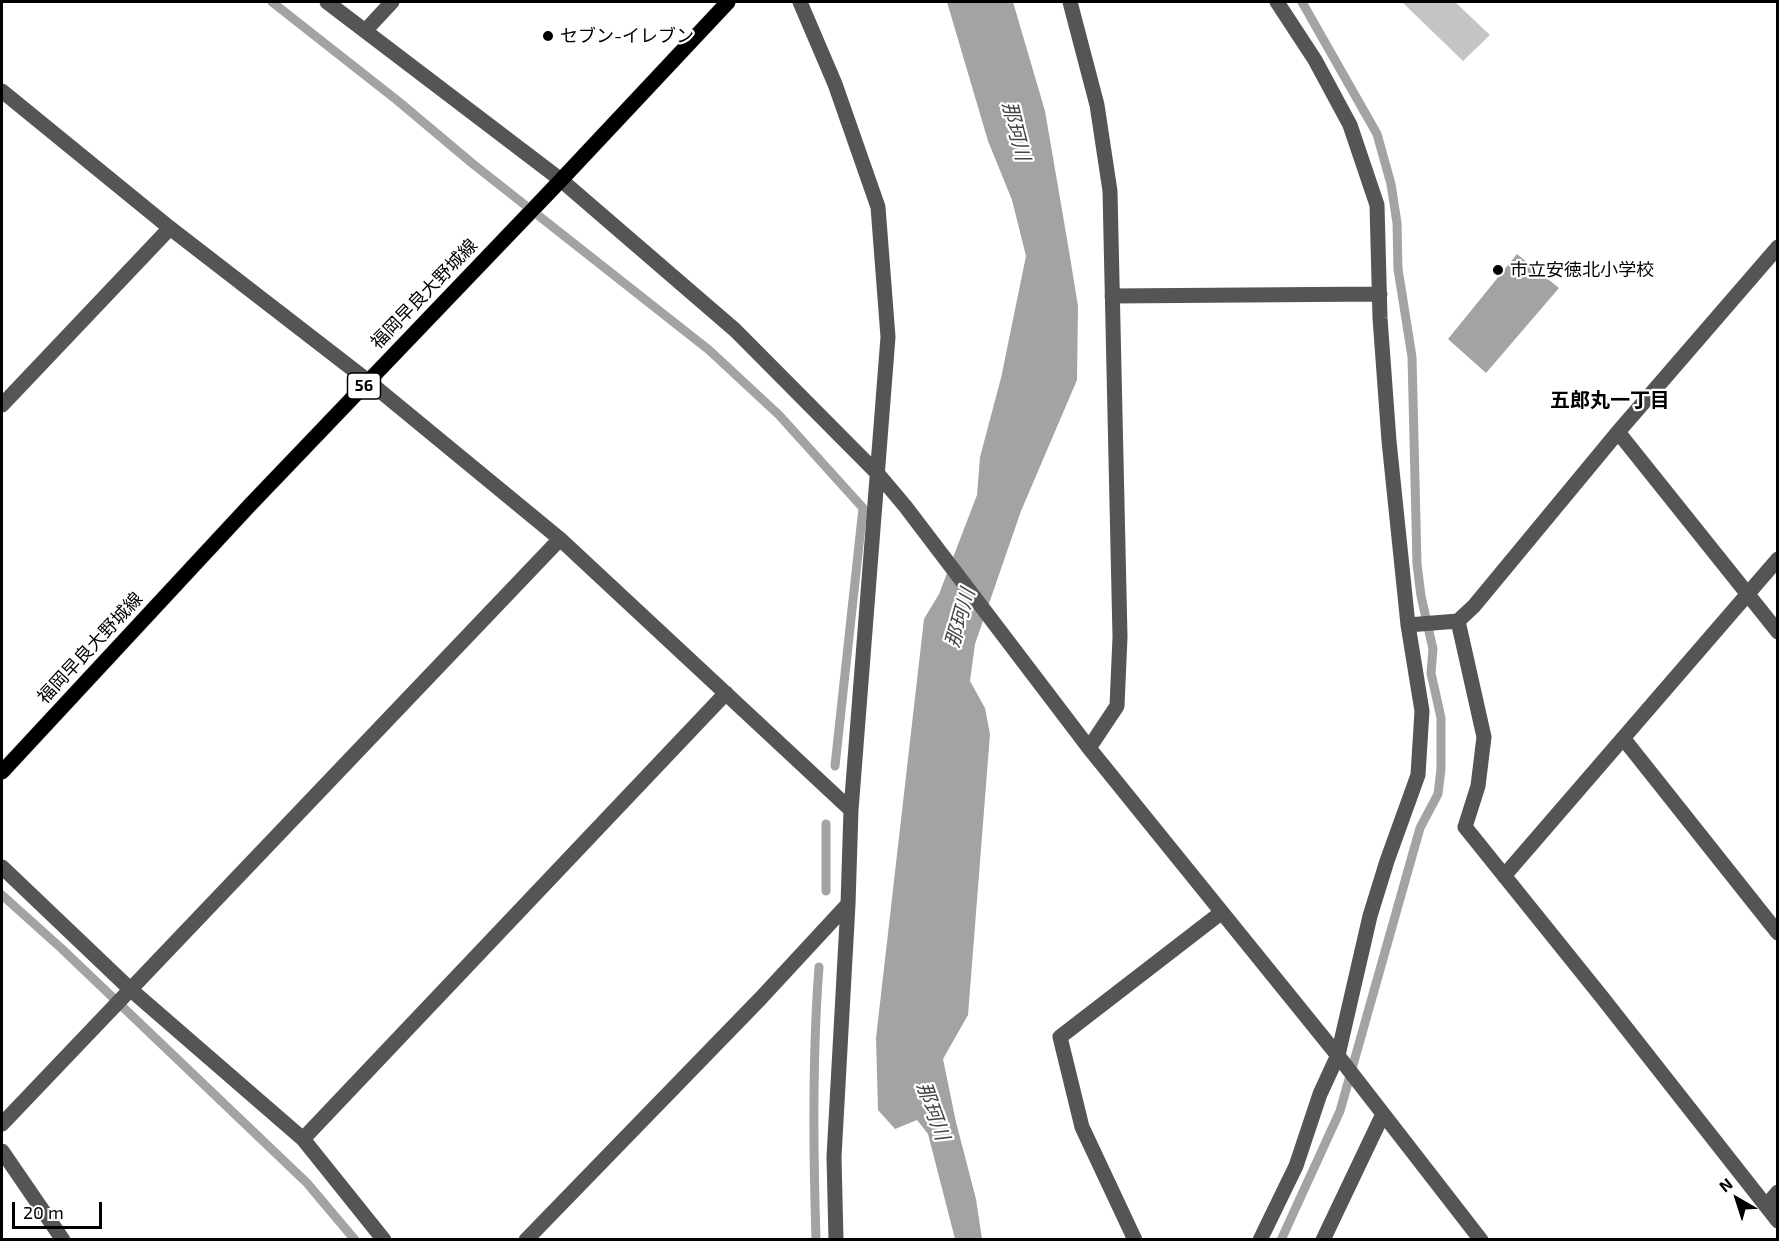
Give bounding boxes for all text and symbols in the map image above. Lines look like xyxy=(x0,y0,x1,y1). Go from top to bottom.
place label: セブン-イレブン xyxy=(560,25,694,47)
marker: セブン-イレブン xyxy=(541,29,555,43)
water label: 那珂川 xyxy=(997,99,1035,163)
street label: 福岡早良大野城線 xyxy=(366,235,482,353)
place label: 市立安徳北小学校 xyxy=(1510,259,1654,281)
marker: 市立安徳北小学校 xyxy=(1491,263,1505,277)
road number: 56 xyxy=(348,373,380,399)
district label: 五郎丸一丁目 xyxy=(1550,388,1670,412)
water label: 那珂川 xyxy=(940,586,980,650)
street label: 福岡早良大野城線 xyxy=(33,588,147,708)
water label: 那珂川 xyxy=(911,1079,955,1143)
north arrow xyxy=(1707,1169,1767,1229)
text: N xyxy=(1715,1174,1736,1196)
scale bar xyxy=(15,1190,105,1228)
text: 20 m xyxy=(23,1201,64,1223)

